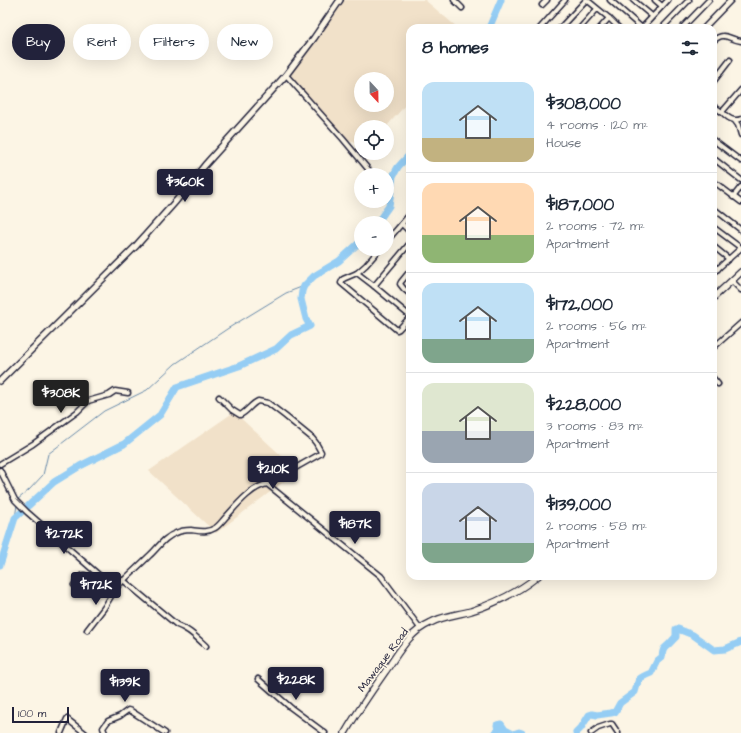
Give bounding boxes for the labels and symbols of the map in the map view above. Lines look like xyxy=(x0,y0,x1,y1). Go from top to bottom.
north arrow xyxy=(354,72,394,112)
pin: $360K xyxy=(157,169,213,203)
pin: $308K xyxy=(33,380,89,414)
pin: $210K xyxy=(245,456,301,490)
pin: $187K xyxy=(327,511,383,545)
pin: $272K xyxy=(36,521,92,555)
pin: $172K xyxy=(68,572,124,606)
street label: Mawaque Road xyxy=(354,625,412,695)
pin: $228K xyxy=(268,667,324,701)
pin: $139K xyxy=(97,669,153,703)
scale bar xyxy=(12,705,69,724)

